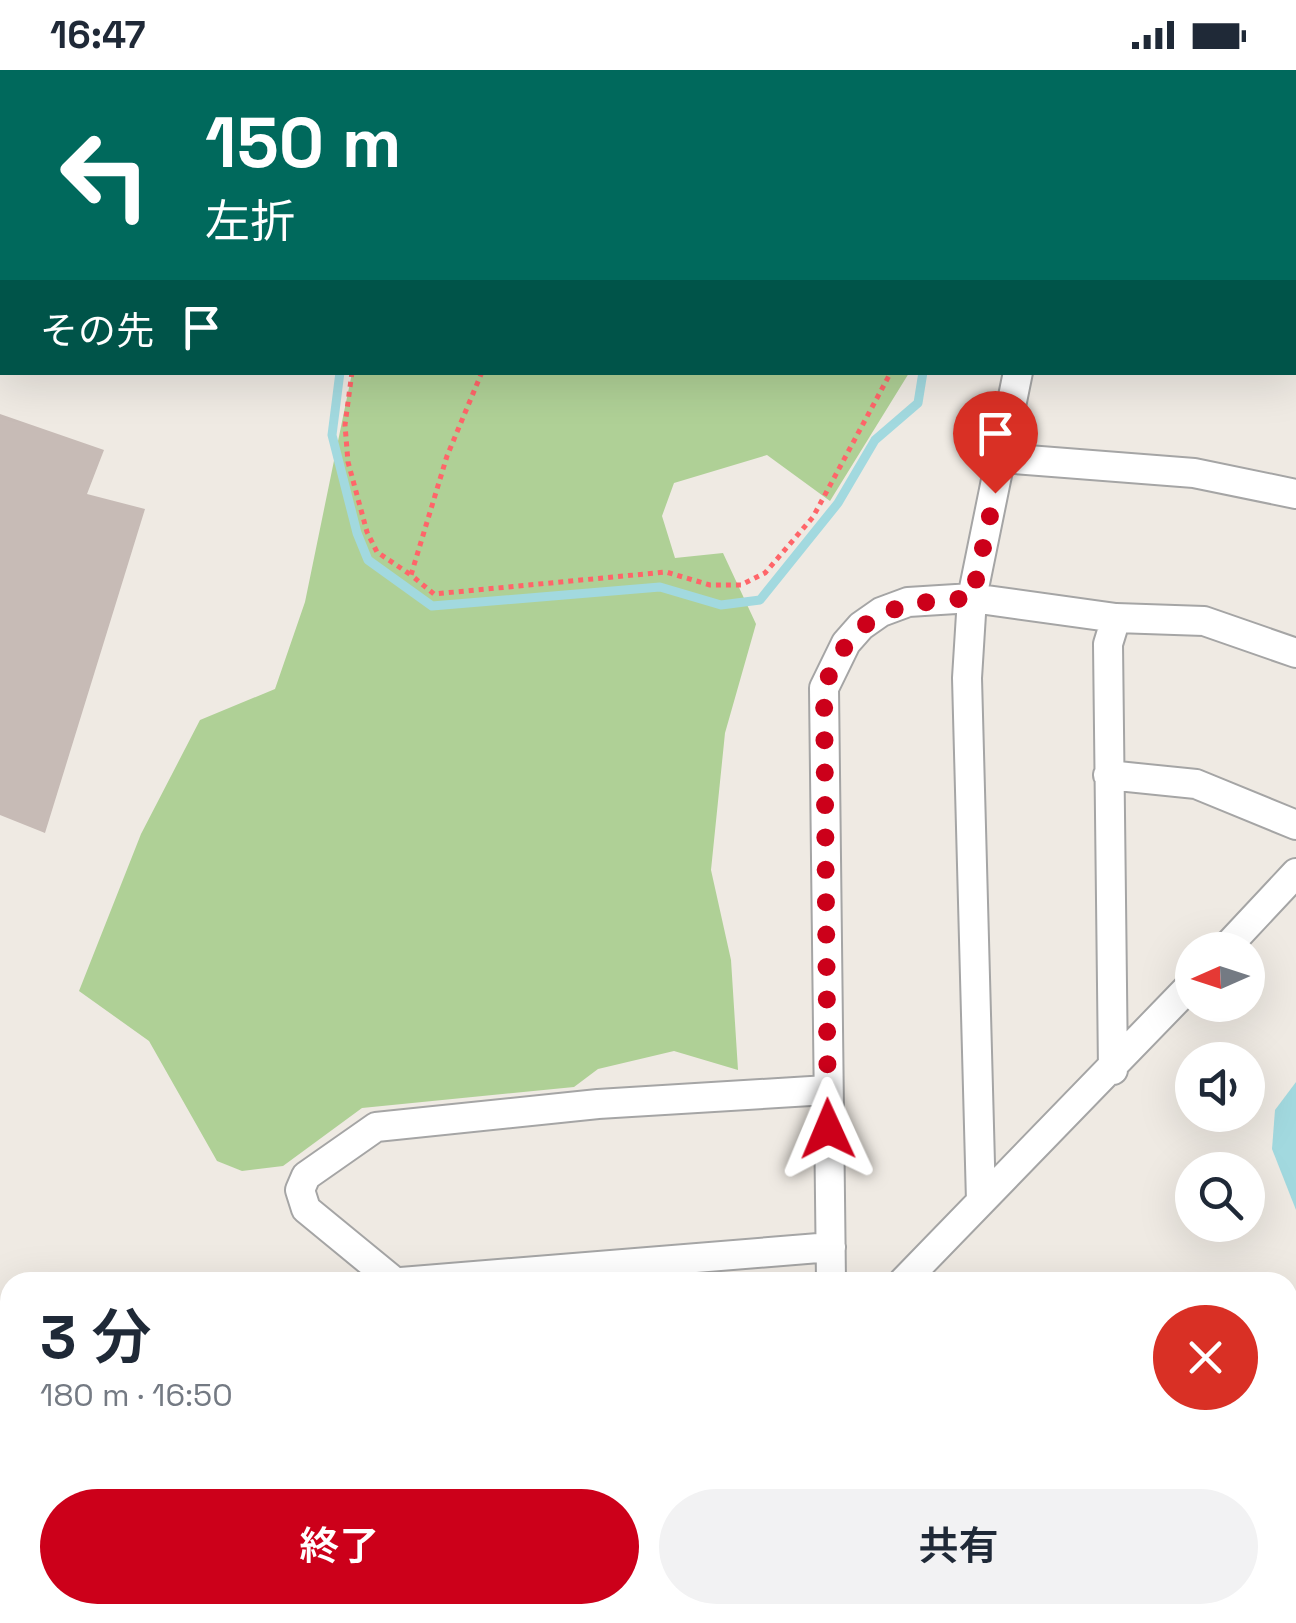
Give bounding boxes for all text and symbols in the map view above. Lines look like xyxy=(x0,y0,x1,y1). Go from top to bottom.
text: 16:47 xyxy=(50,11,146,59)
text: 150 m xyxy=(205,98,402,187)
icon: left xyxy=(40,110,170,240)
text: 左折 xyxy=(205,193,295,250)
icon: arrive xyxy=(174,300,229,355)
text: その先 xyxy=(40,307,154,355)
pin xyxy=(953,391,1038,494)
icon: arrive xyxy=(968,406,1023,461)
north arrow xyxy=(1175,932,1265,1022)
map controls xyxy=(1175,932,1265,1242)
button: sound xyxy=(1175,1042,1265,1132)
position arrow xyxy=(776,1077,880,1181)
button: search xyxy=(1175,1152,1265,1242)
text: 3 分 xyxy=(40,1299,152,1376)
button: close xyxy=(1153,1305,1258,1410)
text: 180 m · 16:50 xyxy=(40,1375,233,1415)
button: 終了 xyxy=(40,1489,639,1604)
button: 共有 xyxy=(659,1489,1258,1604)

